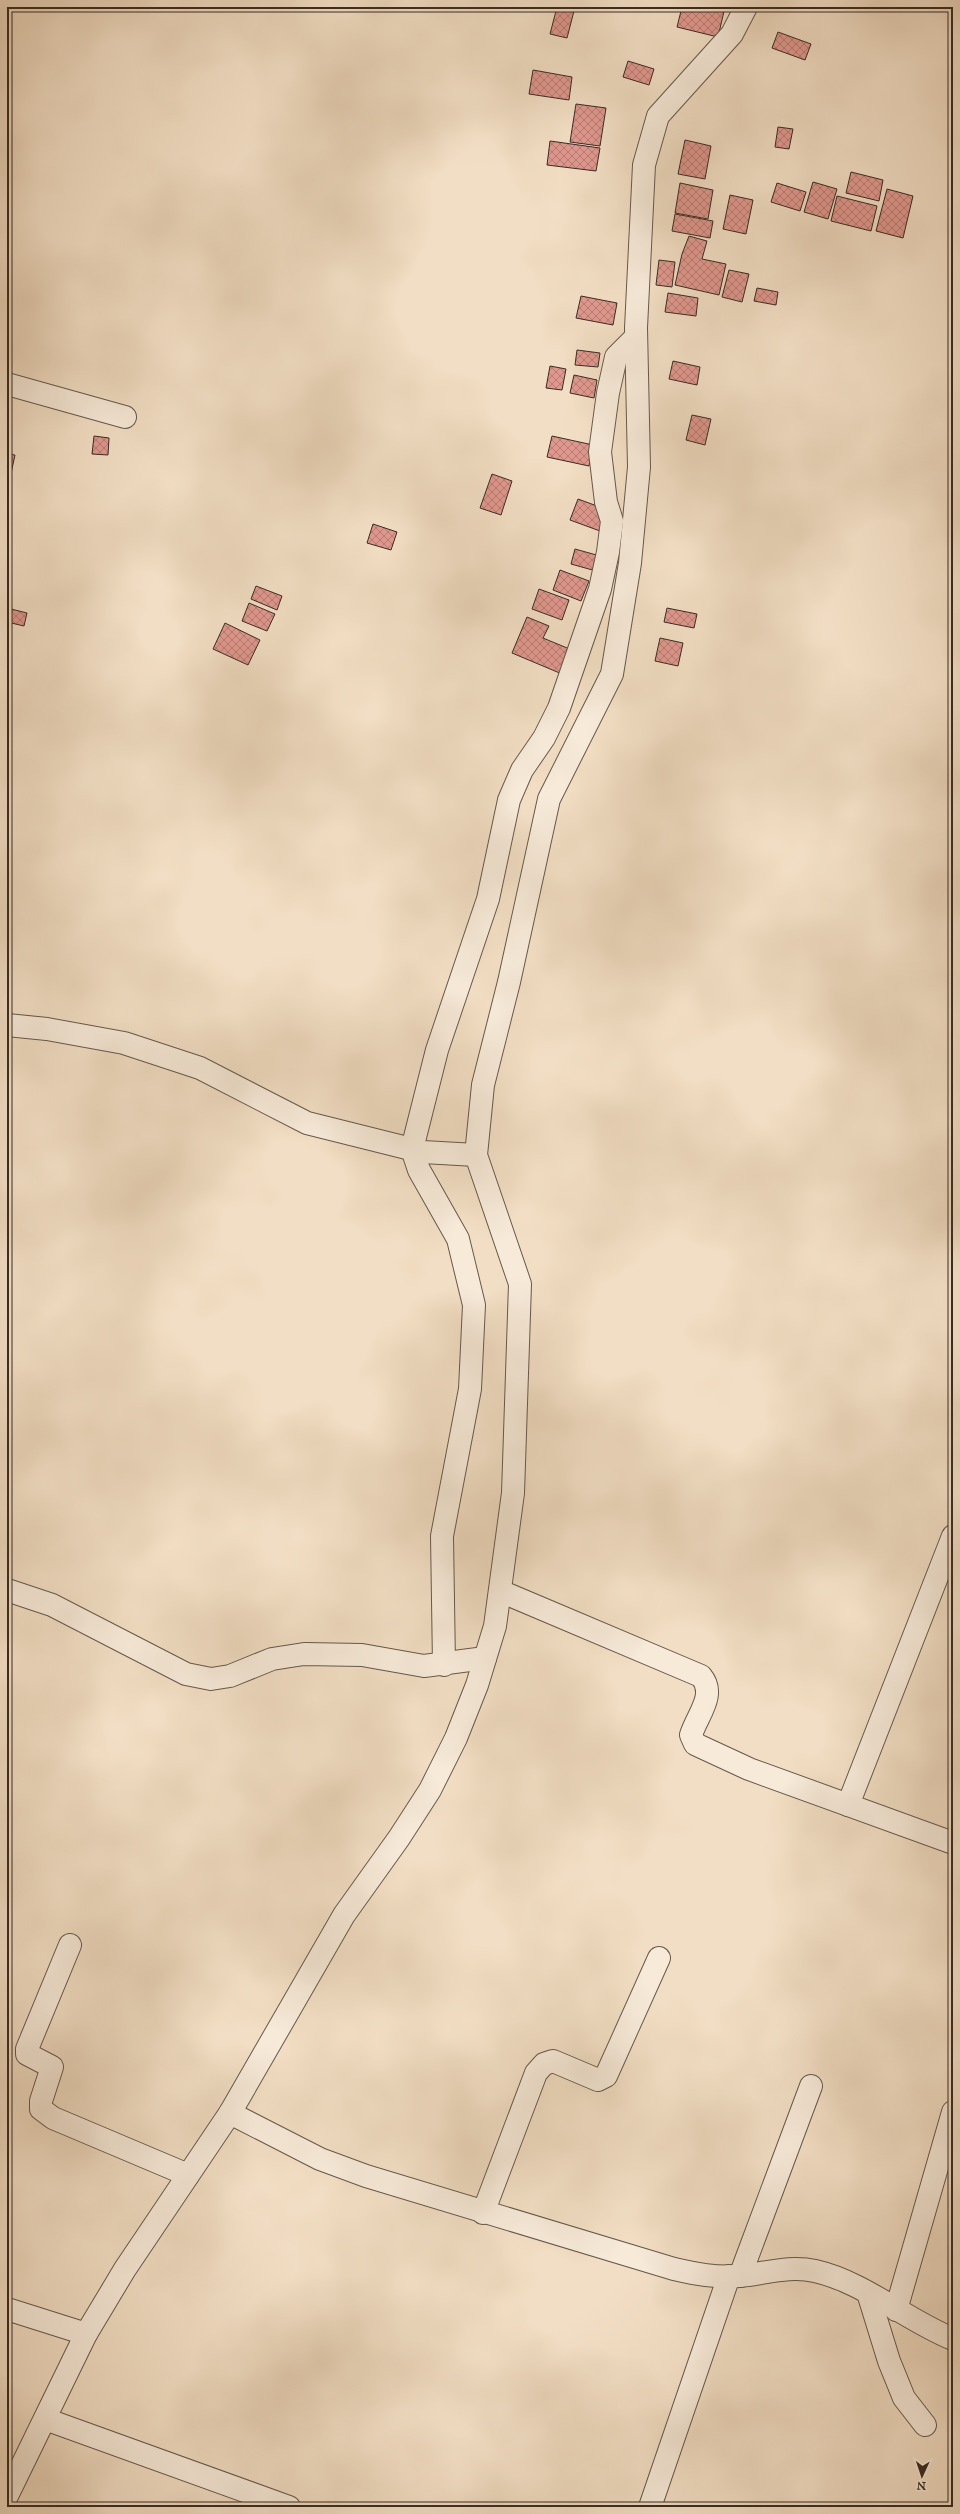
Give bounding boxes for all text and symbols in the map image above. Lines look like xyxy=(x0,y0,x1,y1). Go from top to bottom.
north arrow xyxy=(902,2456,942,2496)
text: N xyxy=(916,2479,927,2492)

